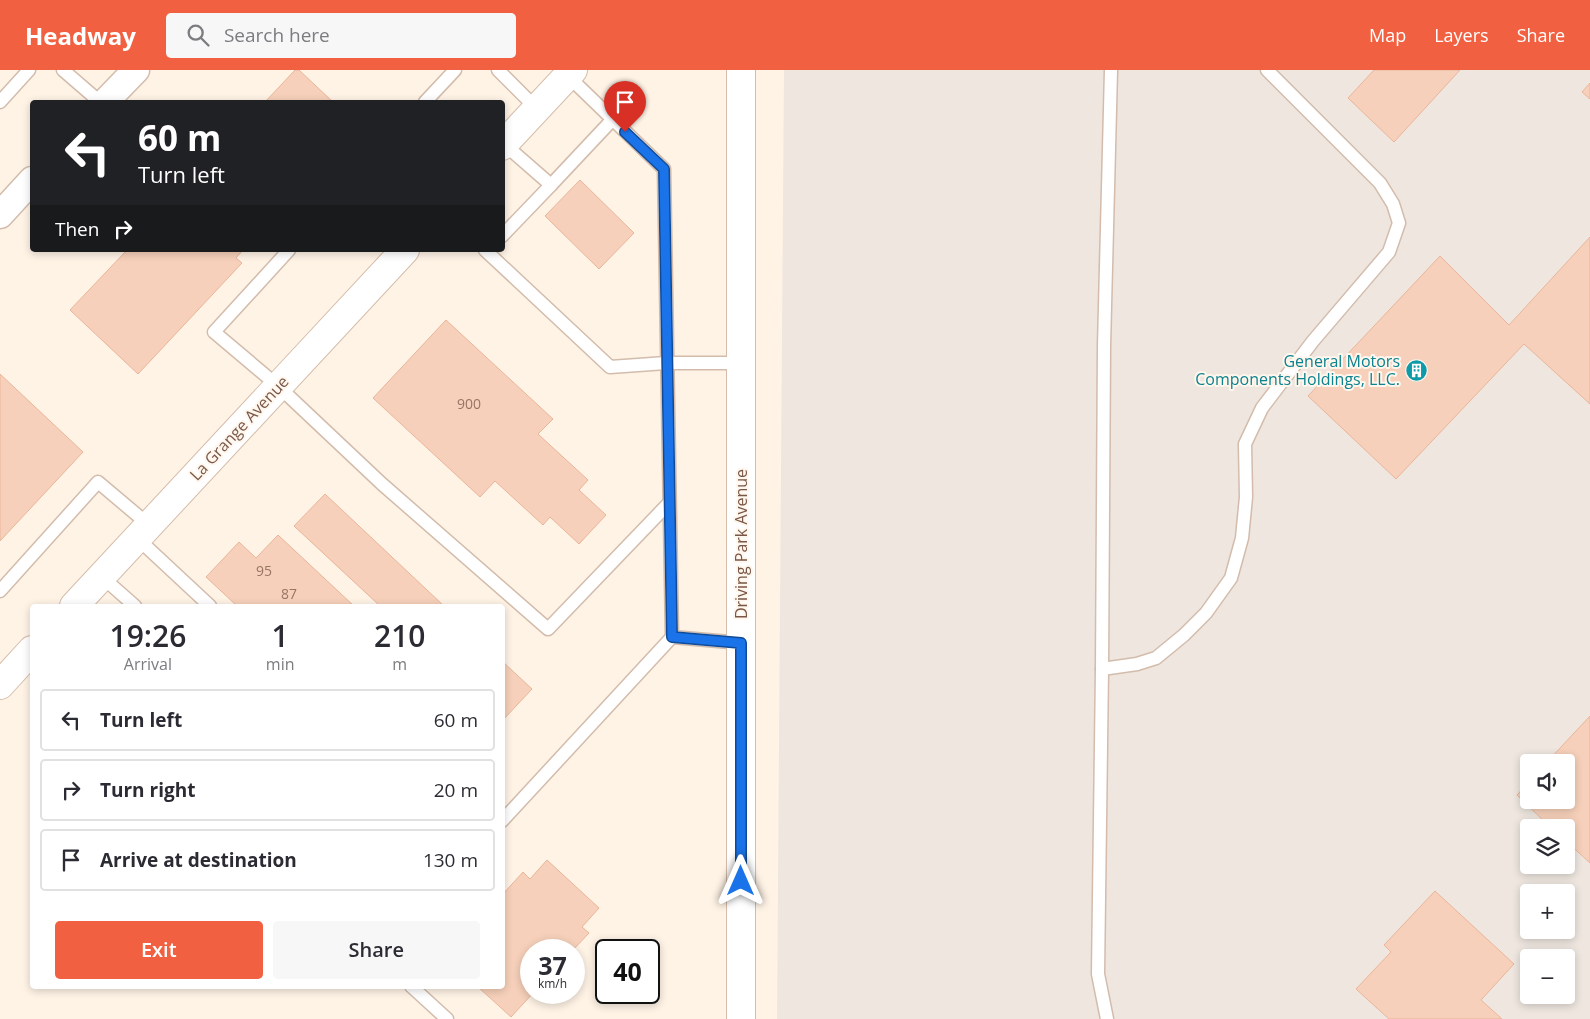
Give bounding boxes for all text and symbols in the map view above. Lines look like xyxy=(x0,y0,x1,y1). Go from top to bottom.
search box xyxy=(166,13,516,58)
text: Headway xyxy=(25,19,136,52)
icon: search xyxy=(184,21,212,49)
text: Search here xyxy=(224,22,330,48)
text: Map xyxy=(1369,23,1406,47)
text: Layers xyxy=(1434,23,1489,47)
text: Share xyxy=(1517,23,1565,47)
pin xyxy=(604,81,646,132)
icon: arrive xyxy=(611,88,639,116)
text: 60 m xyxy=(138,114,221,161)
icon: left xyxy=(55,120,120,185)
text: Turn left xyxy=(138,159,225,189)
icon: right xyxy=(109,215,137,243)
text: Then xyxy=(55,216,99,242)
place label: General Motors Components Holdings, LLC. xyxy=(1195,350,1400,390)
building icon: General Motors Components Holdings, LLC. xyxy=(1404,358,1428,382)
street label: La Grange Avenue xyxy=(185,371,293,485)
house number: 900 xyxy=(457,394,481,413)
street label: Driving Park Avenue xyxy=(730,469,752,619)
house number: 95 xyxy=(256,561,272,580)
house number: 87 xyxy=(281,584,297,603)
text: 19:26 xyxy=(110,615,186,656)
text: 1 xyxy=(272,615,289,656)
text: 210 xyxy=(374,615,425,656)
text: Arrival xyxy=(124,653,172,675)
text: min xyxy=(266,653,295,675)
text: m xyxy=(392,653,407,675)
icon: left xyxy=(57,706,85,734)
text: Turn left xyxy=(100,707,182,733)
text: 60 m xyxy=(434,707,478,733)
map controls xyxy=(1520,754,1575,1004)
button: sound xyxy=(1520,754,1575,809)
icon: right xyxy=(57,776,85,804)
text: Turn right xyxy=(100,777,195,803)
text: 20 m xyxy=(434,777,478,803)
button: layers xyxy=(1520,819,1575,874)
icon: arrive xyxy=(57,846,85,874)
text: Arrive at destination xyxy=(100,847,297,873)
text: 130 m xyxy=(423,847,478,873)
position arrow xyxy=(714,854,766,906)
button: + xyxy=(1520,884,1575,939)
button: Exit xyxy=(55,921,263,979)
button: Share xyxy=(273,921,480,979)
speed limit sign: 40 xyxy=(595,939,660,1004)
text: 37 xyxy=(538,948,567,982)
button: − xyxy=(1520,949,1575,1004)
text: km/h xyxy=(538,975,567,992)

